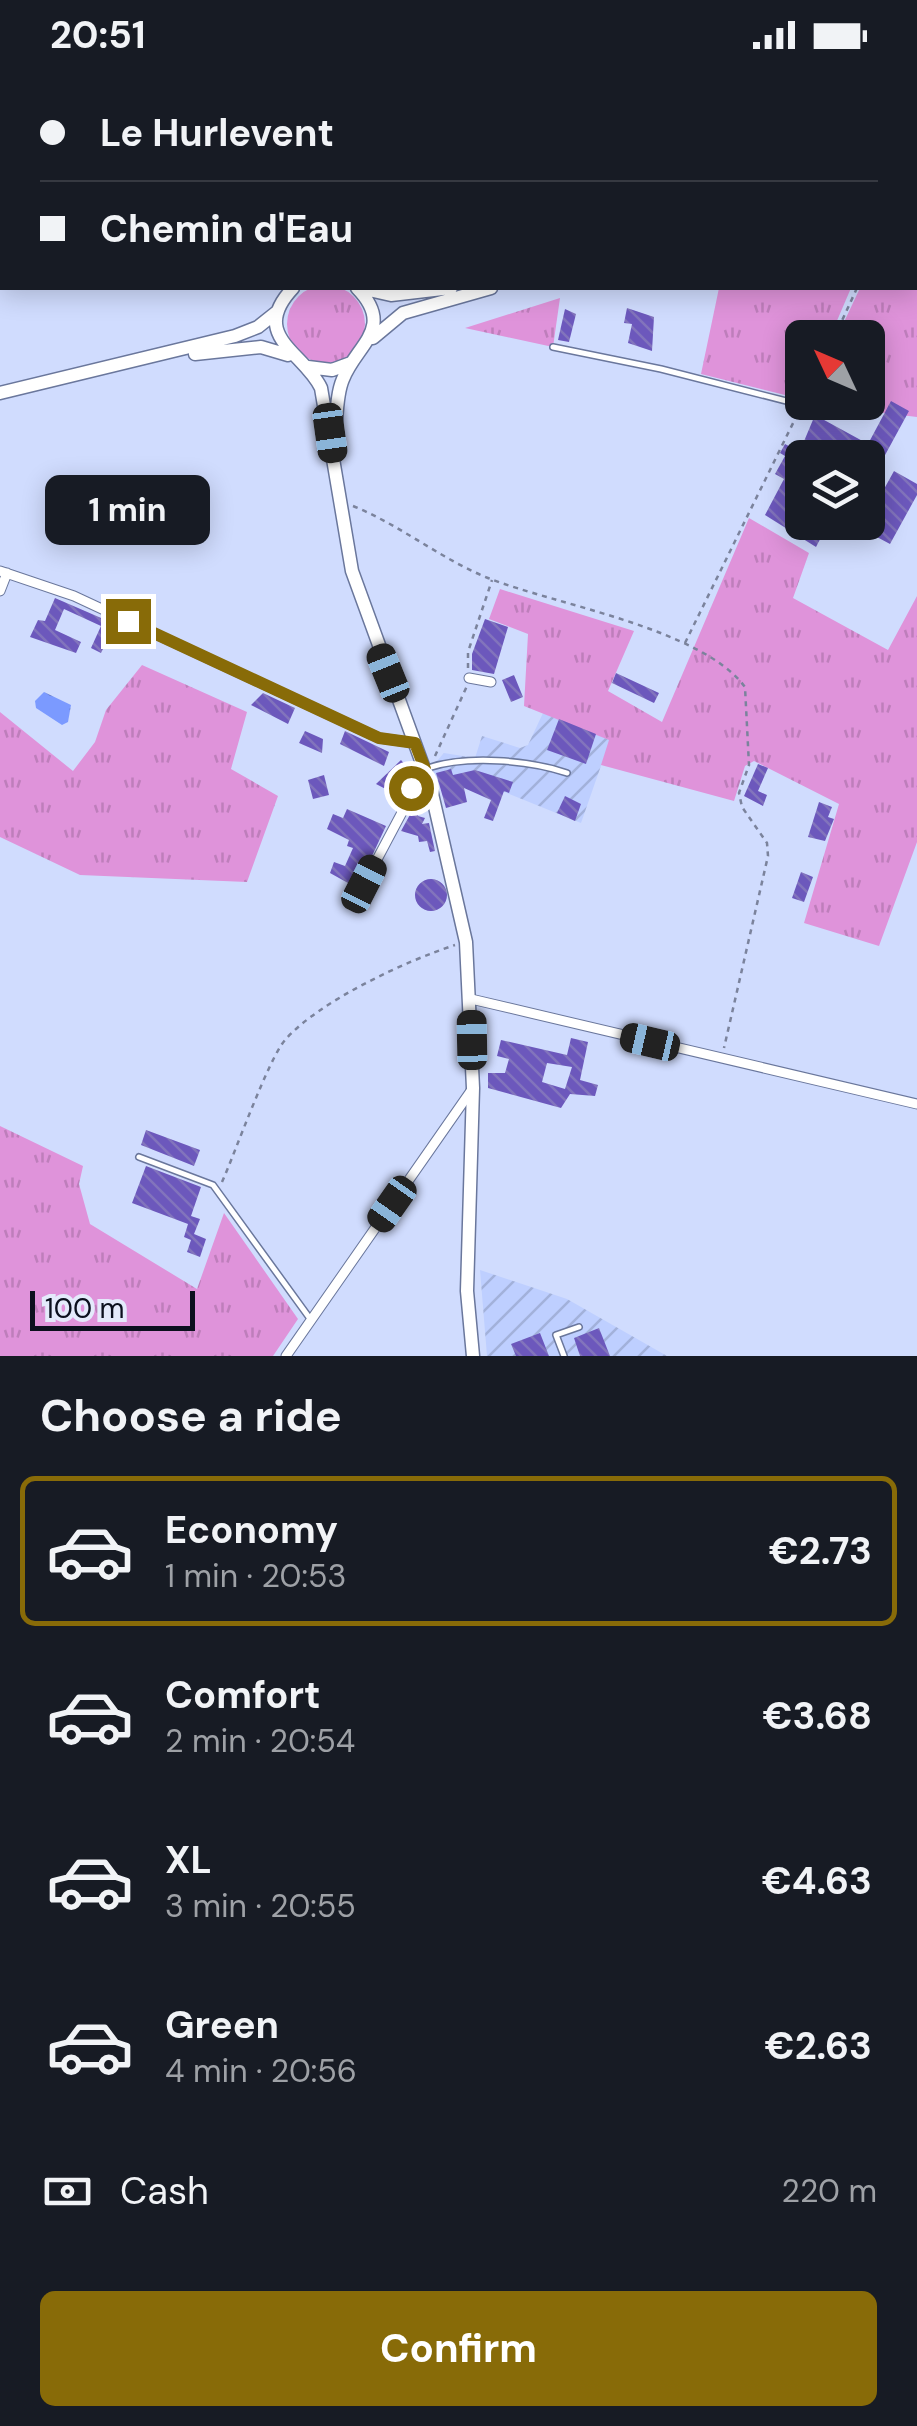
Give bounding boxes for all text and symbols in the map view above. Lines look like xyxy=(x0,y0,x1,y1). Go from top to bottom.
text: 20:51 xyxy=(50,10,146,60)
text: Le Hurlevent xyxy=(100,108,334,158)
text: Chemin d'Eau xyxy=(100,204,353,254)
north arrow xyxy=(785,320,885,420)
map controls xyxy=(785,320,885,540)
car xyxy=(311,401,349,465)
button: layers xyxy=(785,440,885,540)
callout: 1 min xyxy=(46,476,210,546)
text: 1 min xyxy=(89,489,166,531)
route end xyxy=(106,599,151,644)
car xyxy=(363,640,413,706)
route start xyxy=(389,766,434,811)
car xyxy=(337,850,391,918)
car xyxy=(456,1010,488,1070)
car xyxy=(617,1021,683,1063)
car xyxy=(363,1171,421,1237)
scale bar xyxy=(30,1286,195,1330)
text: 100 m xyxy=(45,1290,124,1327)
text: Choose a ride xyxy=(40,1386,342,1445)
text: Economy xyxy=(165,1505,338,1555)
icon: car xyxy=(45,1506,135,1596)
text: €2.73 xyxy=(769,1526,872,1576)
text: 1 min · 20:53 xyxy=(165,1555,346,1597)
text: Comfort xyxy=(165,1670,321,1720)
icon: car xyxy=(45,1671,135,1761)
text: €3.68 xyxy=(762,1691,872,1741)
text: 2 min · 20:54 xyxy=(165,1720,355,1762)
text: XL xyxy=(165,1835,212,1885)
icon: car xyxy=(45,1836,135,1926)
text: €4.63 xyxy=(762,1856,872,1906)
text: 3 min · 20:55 xyxy=(165,1885,356,1927)
text: Green xyxy=(165,2000,279,2050)
icon: car xyxy=(45,2001,135,2091)
text: €2.63 xyxy=(765,2021,872,2071)
text: 4 min · 20:56 xyxy=(165,2050,357,2092)
icon: cash xyxy=(40,2164,95,2219)
text: Cash xyxy=(120,2166,209,2216)
text: 220 m xyxy=(782,2170,877,2212)
button: Confirm xyxy=(40,2291,877,2406)

